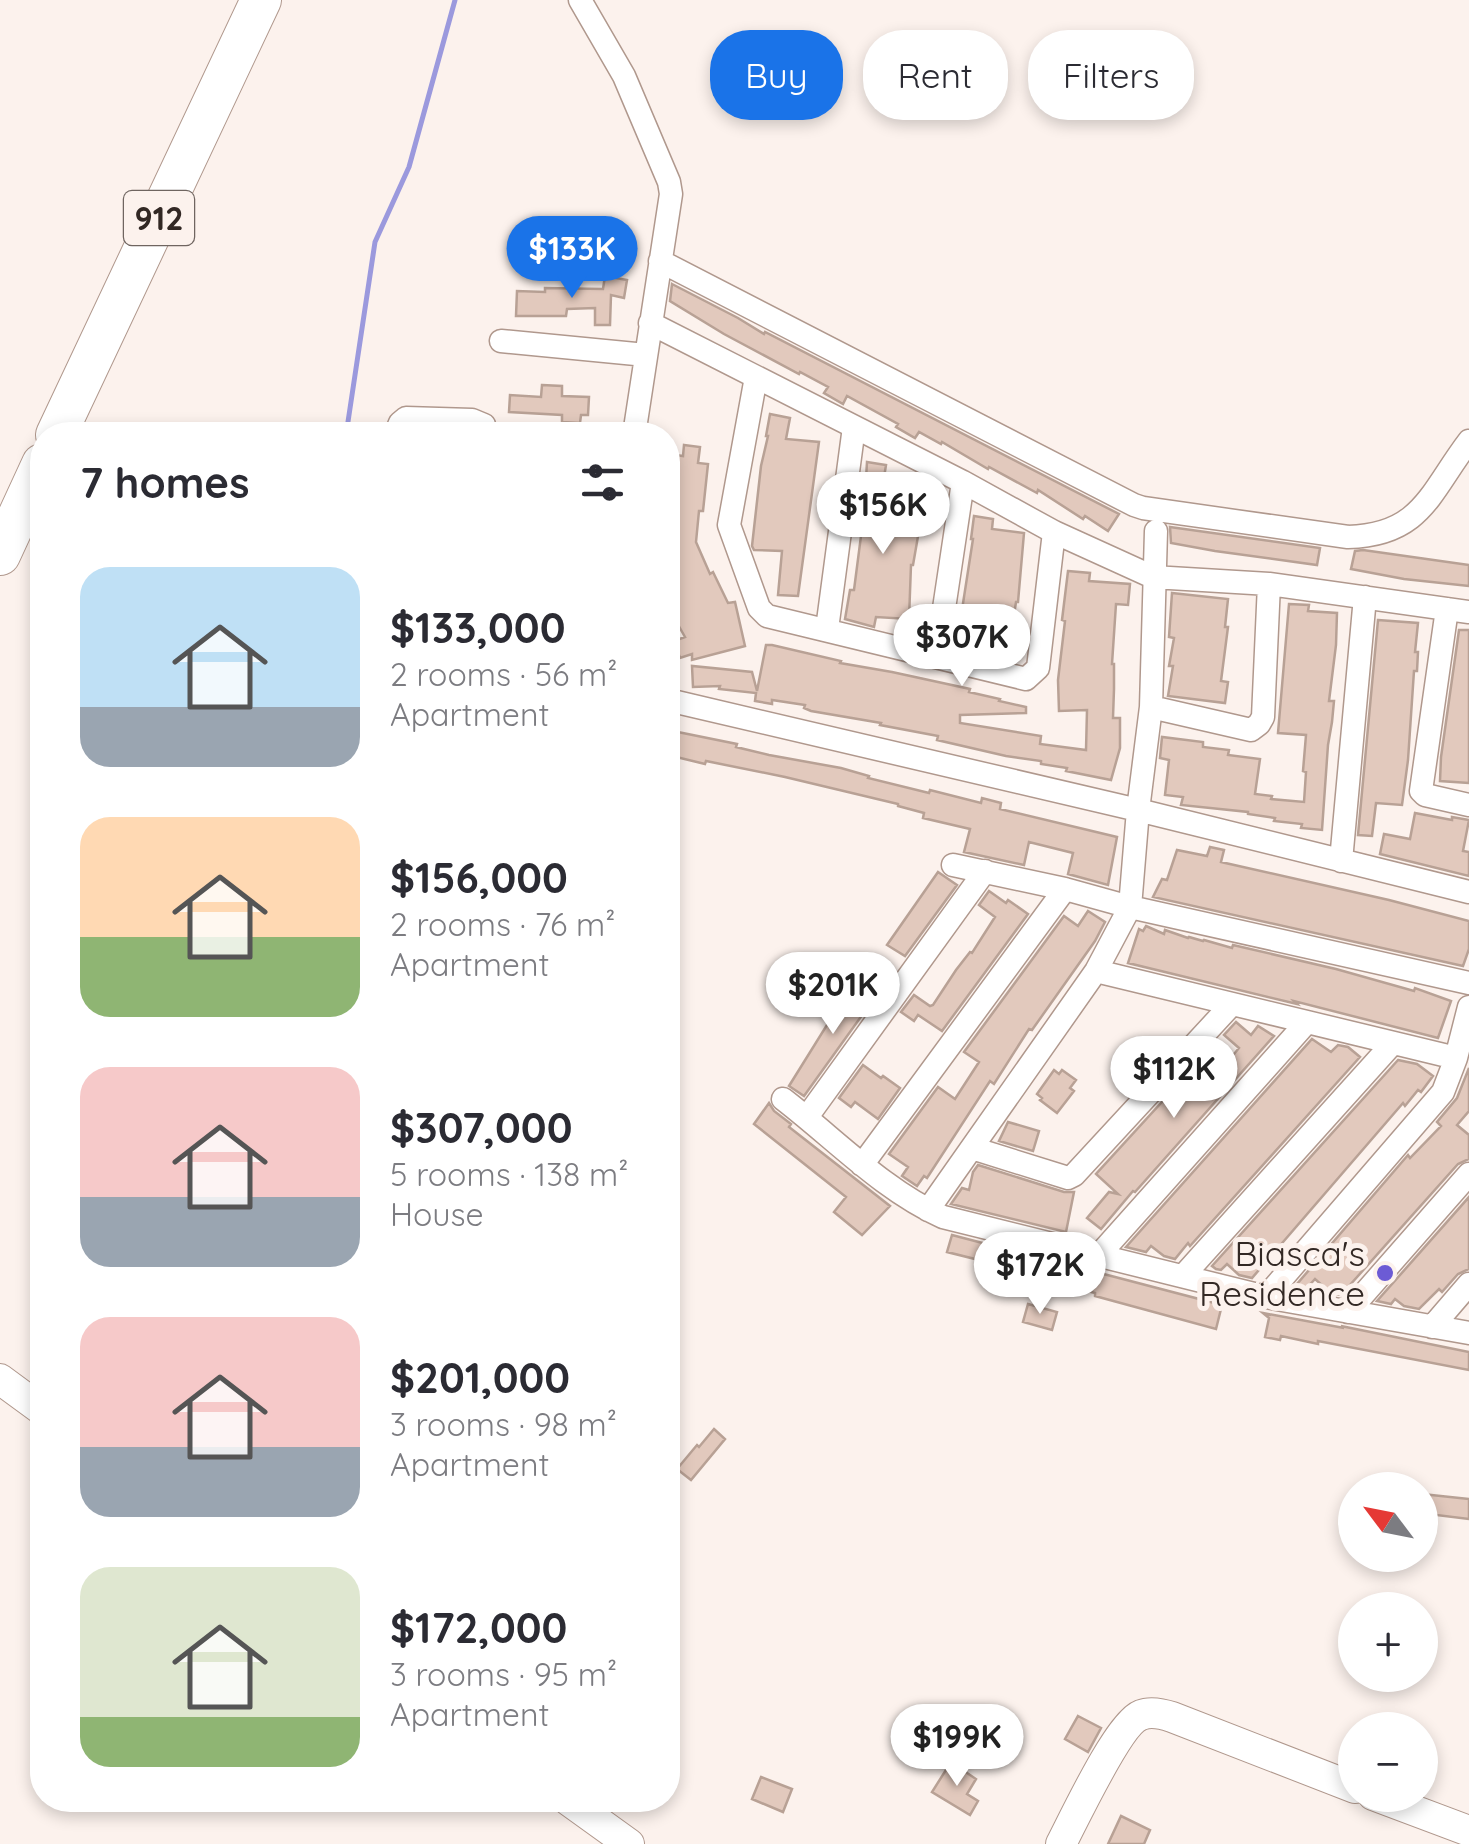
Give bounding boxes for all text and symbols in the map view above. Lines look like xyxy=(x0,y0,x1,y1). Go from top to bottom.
chip: Buy xyxy=(710,30,843,120)
chip: Rent xyxy=(863,30,1008,120)
chip: Filters xyxy=(1028,30,1194,120)
road number: 912 xyxy=(124,191,194,245)
pin: $133K xyxy=(502,216,642,301)
text: $133K xyxy=(529,228,615,268)
icon: filters xyxy=(575,455,630,510)
text: 7 homes xyxy=(80,456,249,509)
pin: $156K xyxy=(813,472,953,557)
text: $156K xyxy=(839,484,927,524)
text: $133,000 xyxy=(390,601,565,654)
pin: $307K xyxy=(892,604,1032,689)
icon: home xyxy=(160,607,280,727)
text: $307K xyxy=(915,616,1009,656)
text: 2 rooms · 56 m² xyxy=(390,654,617,694)
text: Apartment xyxy=(390,694,549,734)
text: $156,000 xyxy=(390,851,568,904)
icon: home xyxy=(160,857,280,977)
text: 2 rooms · 76 m² xyxy=(390,904,615,944)
text: Apartment xyxy=(390,944,549,984)
pin: $201K xyxy=(763,952,903,1037)
text: $201K xyxy=(788,964,878,1004)
pin: $112K xyxy=(1104,1036,1244,1121)
text: $112K xyxy=(1132,1048,1216,1088)
text: $307,000 xyxy=(390,1101,572,1154)
icon: home xyxy=(160,1107,280,1227)
text: 5 rooms · 138 m² xyxy=(390,1154,628,1194)
text: House xyxy=(390,1194,484,1234)
place label: Biasca's Residence xyxy=(1199,1231,1365,1315)
pin: $172K xyxy=(970,1232,1110,1317)
text: $172K xyxy=(996,1244,1084,1284)
marker: Biasca's Residence xyxy=(1374,1262,1396,1284)
text: $201,000 xyxy=(390,1351,570,1404)
icon: home xyxy=(160,1357,280,1477)
text: 3 rooms · 98 m² xyxy=(390,1404,617,1444)
text: Apartment xyxy=(390,1444,549,1484)
north arrow xyxy=(1338,1472,1438,1572)
map controls xyxy=(1338,1472,1438,1812)
button: + xyxy=(1338,1592,1438,1692)
text: $172,000 xyxy=(390,1601,567,1654)
icon: home xyxy=(160,1607,280,1727)
text: 3 rooms · 95 m² xyxy=(390,1654,617,1694)
text: Apartment xyxy=(390,1694,549,1734)
pin: $199K xyxy=(887,1704,1027,1789)
button: − xyxy=(1338,1712,1438,1812)
text: $199K xyxy=(913,1716,1001,1756)

